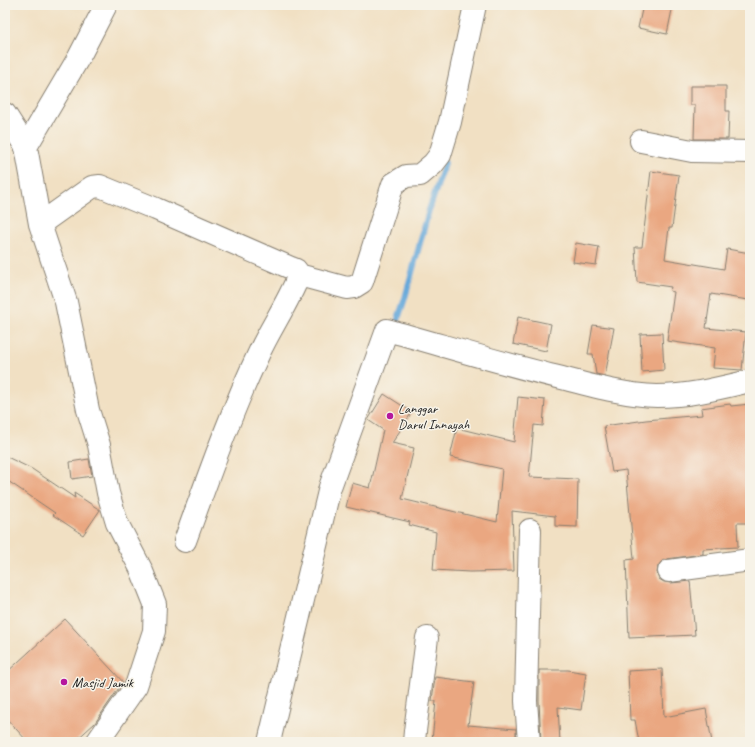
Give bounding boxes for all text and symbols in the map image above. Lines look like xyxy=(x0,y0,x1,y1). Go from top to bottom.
place label: Langgar Darul Innayah xyxy=(398,400,470,433)
marker: Langgar Darul Innayah xyxy=(385,411,395,421)
place label: Masjid Jamik xyxy=(72,674,134,691)
marker: Masjid Jamik xyxy=(59,677,69,687)

